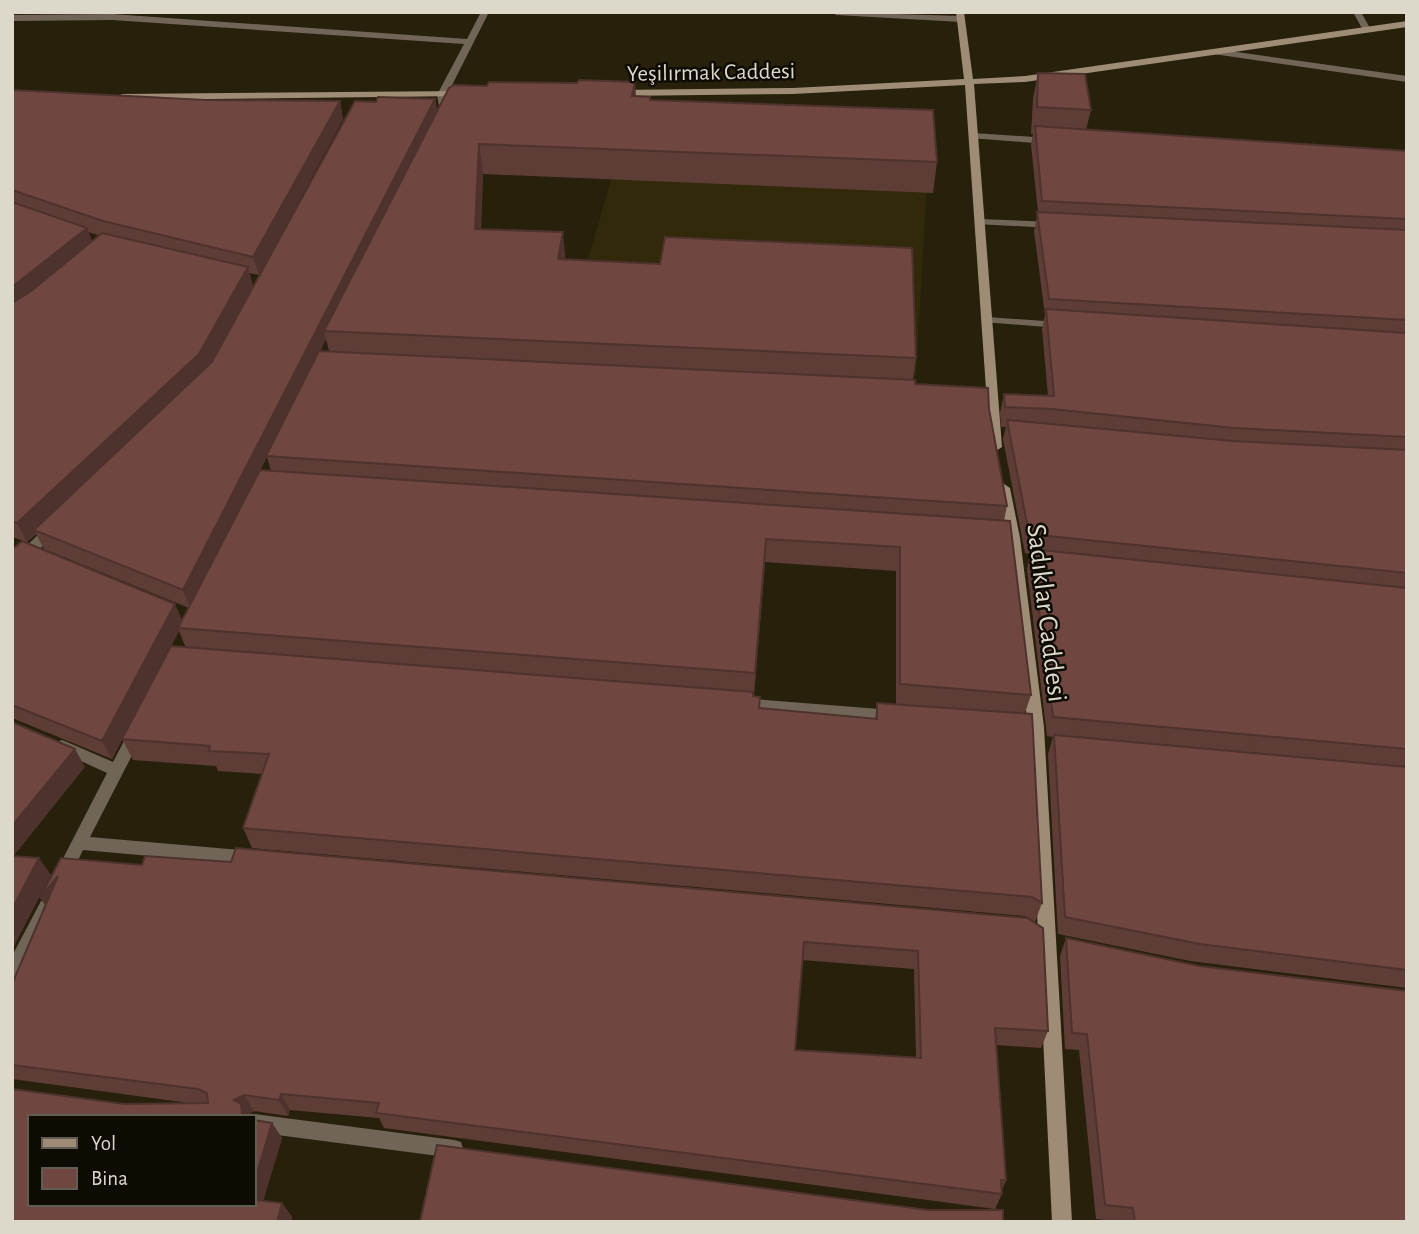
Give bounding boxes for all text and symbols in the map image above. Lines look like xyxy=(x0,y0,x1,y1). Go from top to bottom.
street label: Yeşilırmak Caddesi xyxy=(627,60,795,86)
street label: Sadıklar Caddesi xyxy=(1021,522,1071,704)
legend xyxy=(28,1115,256,1206)
text: Yol xyxy=(91,1133,116,1154)
text: Bina xyxy=(91,1168,128,1189)

